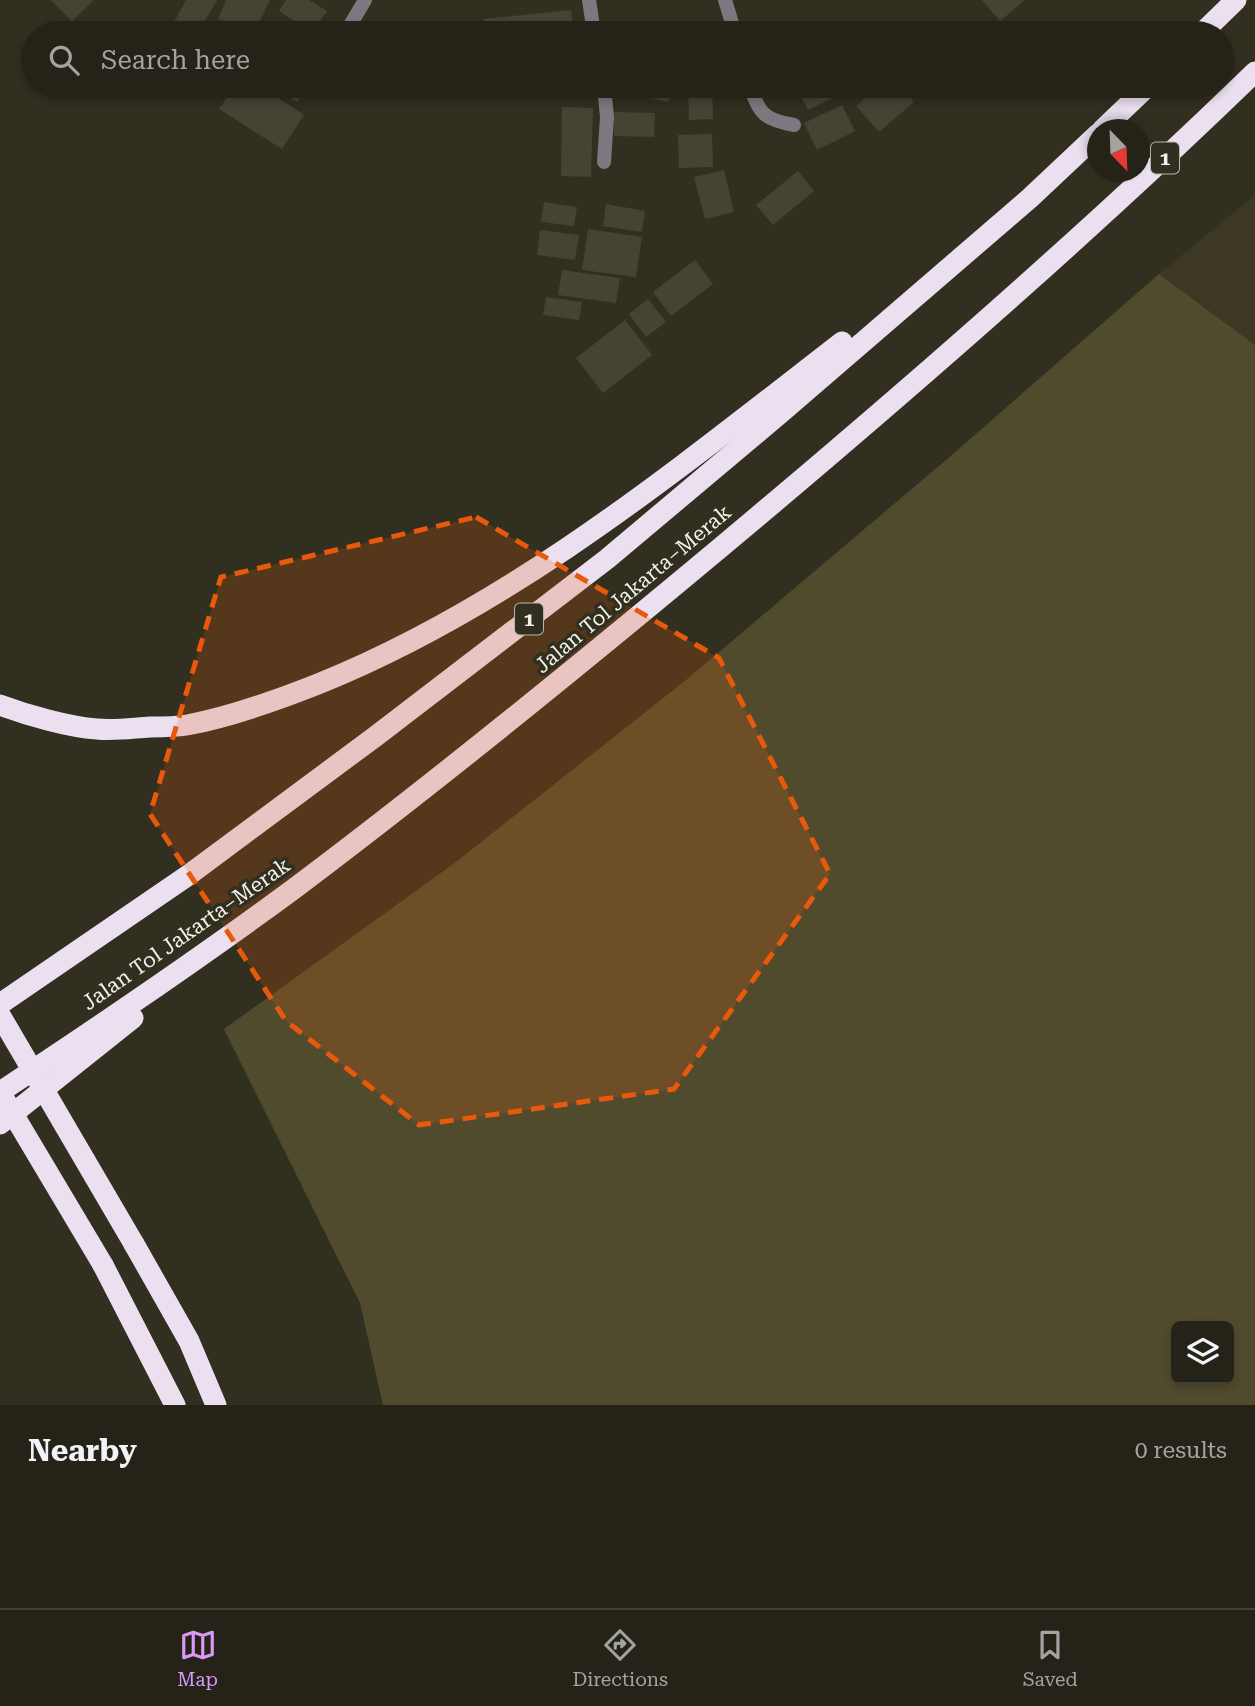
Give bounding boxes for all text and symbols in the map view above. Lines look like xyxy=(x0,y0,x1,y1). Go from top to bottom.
search box xyxy=(21,21,1234,98)
icon: search xyxy=(45,41,83,79)
text: Search here xyxy=(101,45,250,75)
north arrow xyxy=(1087,119,1150,182)
road number: 1 xyxy=(1151,142,1179,174)
street label: Jalan Tol Jakarta–Merak xyxy=(530,500,736,678)
road number: 1 xyxy=(515,604,543,634)
street label: Jalan Tol Jakarta–Merak xyxy=(77,853,295,1015)
map controls xyxy=(1171,1321,1234,1384)
button: layers xyxy=(1171,1321,1234,1384)
text: Nearby xyxy=(28,1433,137,1468)
text: 0 results xyxy=(1135,1437,1227,1464)
tab: Map xyxy=(177,1626,218,1691)
tab: Directions xyxy=(572,1626,668,1691)
tab: Saved xyxy=(1023,1626,1078,1691)

